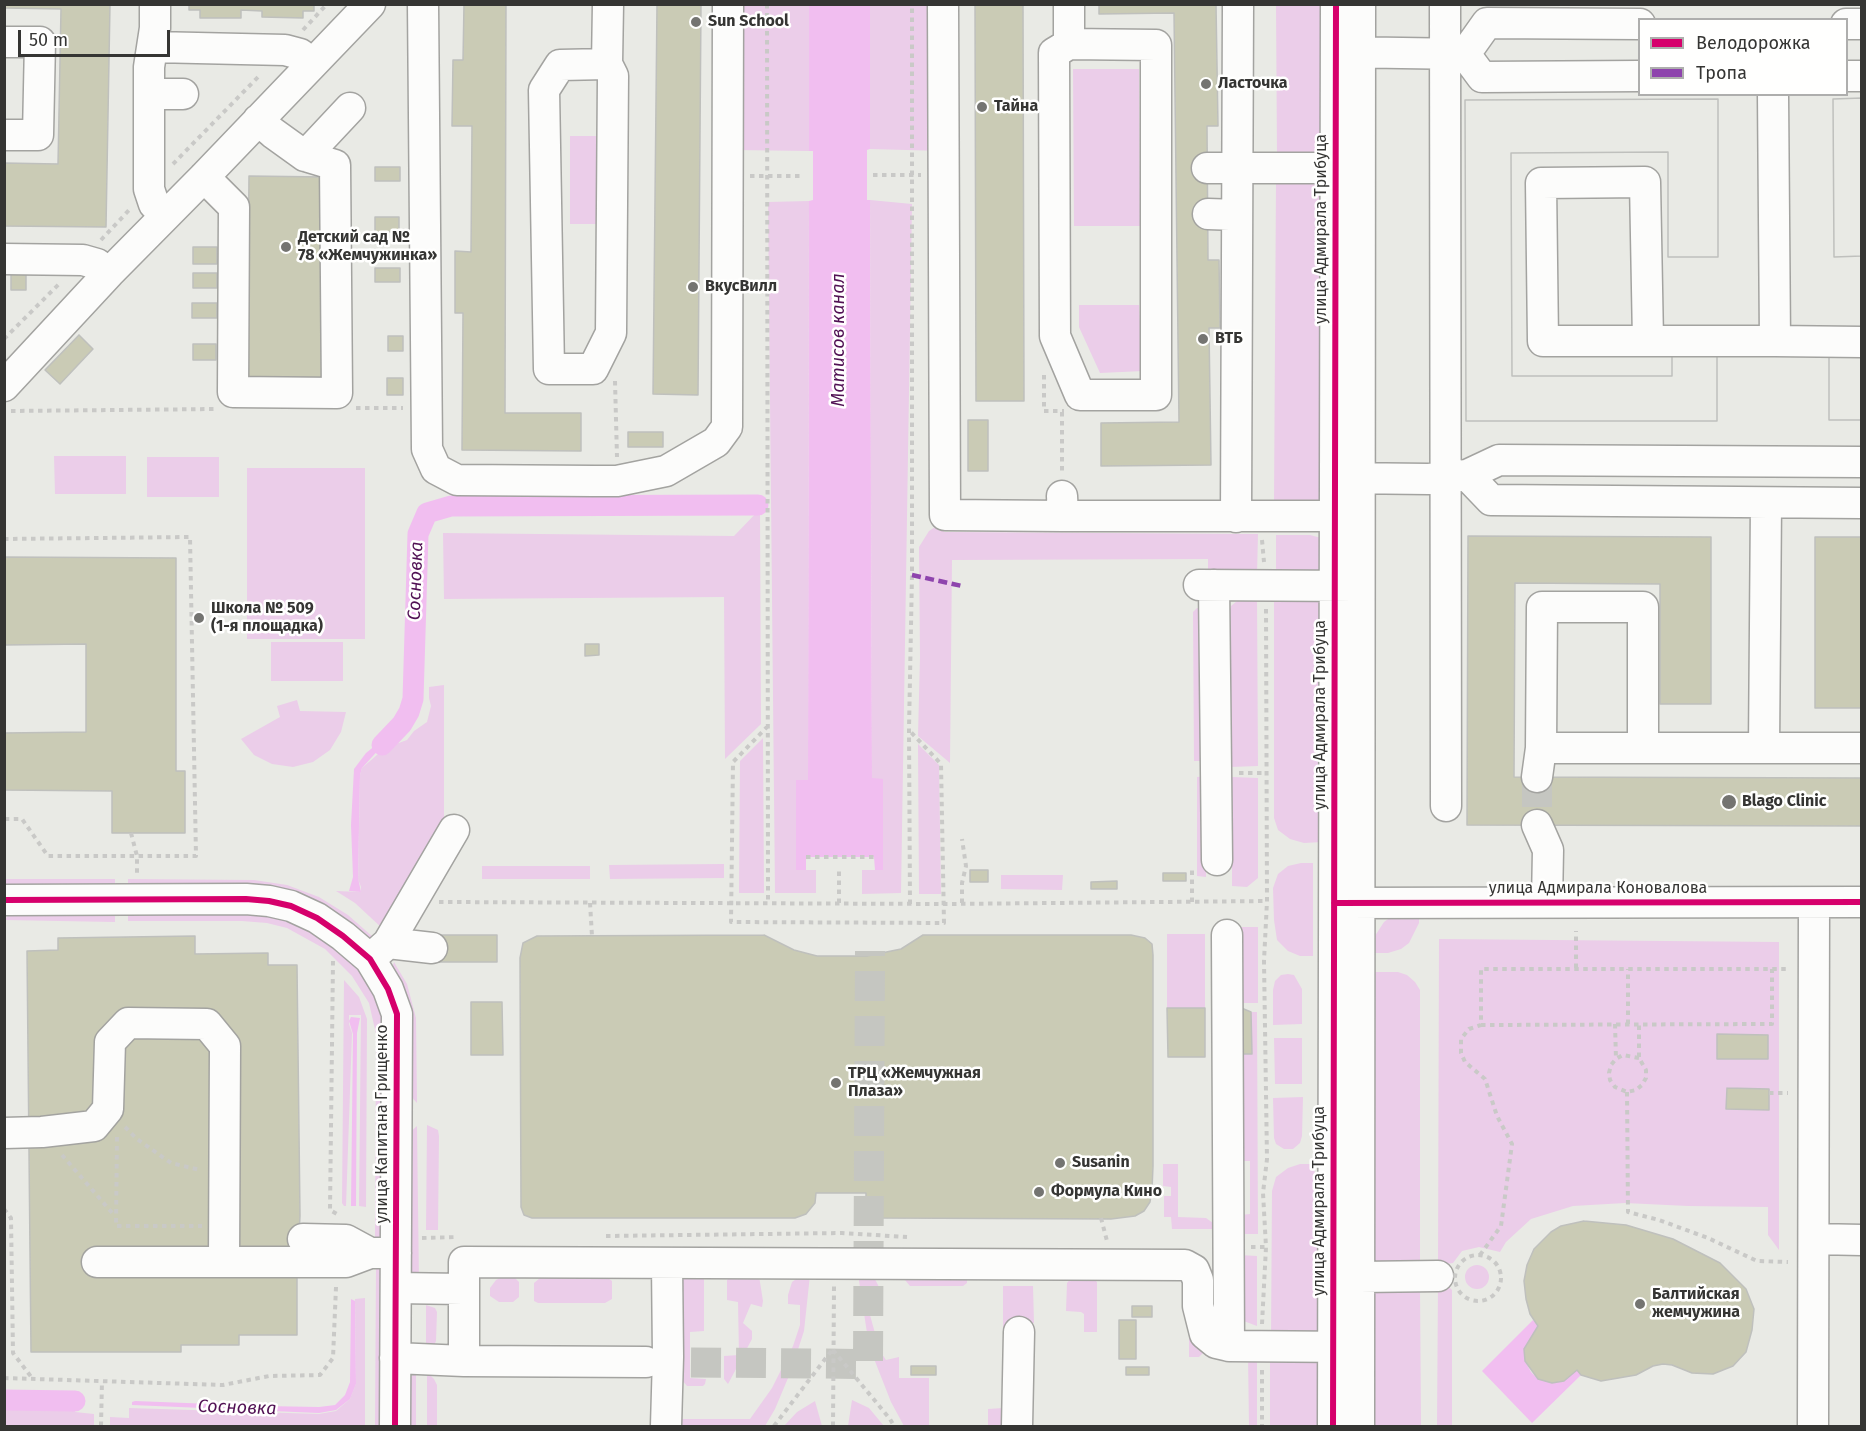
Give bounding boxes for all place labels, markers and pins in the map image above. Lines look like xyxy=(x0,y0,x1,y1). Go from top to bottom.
place label: Sun School xyxy=(708,12,789,32)
marker: Sun School xyxy=(689,15,703,29)
place label: Ласточка xyxy=(1218,74,1288,94)
marker: Ласточка xyxy=(1199,77,1213,91)
place label: Тайна xyxy=(994,97,1038,117)
marker: Тайна xyxy=(975,100,989,114)
place label: Детский сад № 78 «Жемчужинка» xyxy=(298,228,437,266)
marker: Детский сад № 78 «Жемчужинка» xyxy=(279,240,293,254)
place label: ВкусВилл xyxy=(705,277,777,297)
marker: ВкусВилл xyxy=(686,280,700,294)
place label: ВТБ xyxy=(1215,329,1243,349)
marker: ВТБ xyxy=(1196,332,1210,346)
place label: Школа № 509 (1-я площадка) xyxy=(211,599,323,637)
marker: Школа № 509 (1-я площадка) xyxy=(192,611,206,625)
place label: Blago Clinic xyxy=(1742,792,1826,812)
marker: Blago Clinic xyxy=(1720,793,1738,811)
place label: ТРЦ «Жемчужная Плаза» xyxy=(848,1064,981,1102)
marker: ТРЦ «Жемчужная Плаза» xyxy=(829,1076,843,1090)
place label: Susanin xyxy=(1072,1153,1130,1173)
marker: Susanin xyxy=(1053,1156,1067,1170)
place label: Формула Кино xyxy=(1051,1182,1162,1202)
marker: Формула Кино xyxy=(1032,1185,1046,1199)
place label: Балтийская жемчужина xyxy=(1652,1285,1740,1323)
marker: Балтийская жемчужина xyxy=(1633,1297,1647,1311)

